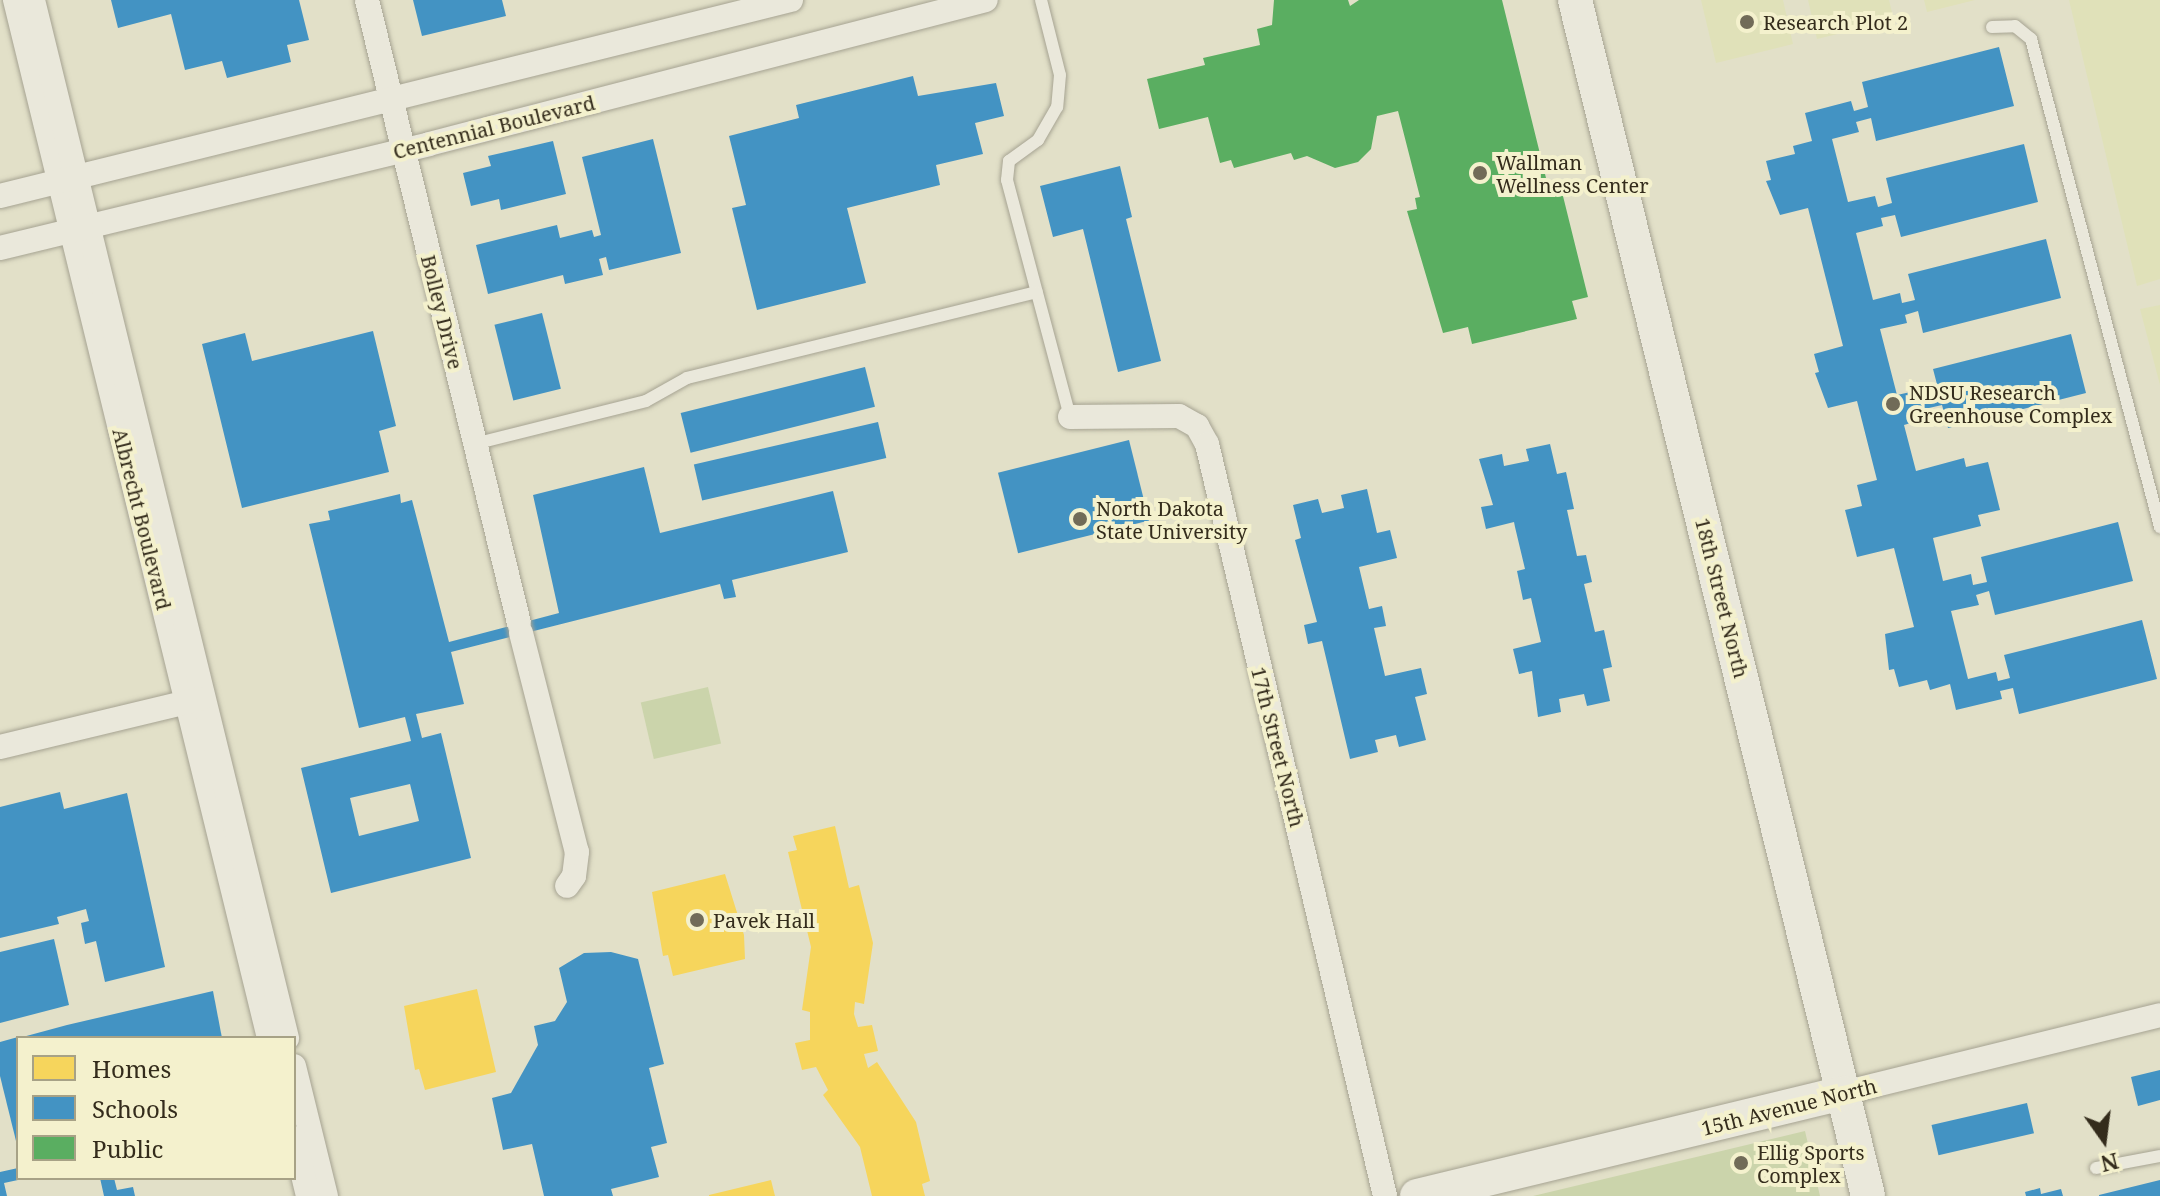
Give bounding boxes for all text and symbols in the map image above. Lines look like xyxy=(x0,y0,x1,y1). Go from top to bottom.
place label: Research Plot 2 xyxy=(1763,10,1908,34)
marker: Research Plot 2 xyxy=(1738,13,1756,31)
street label: Centennial Boulevard xyxy=(391,90,597,164)
place label: Wallman Wellness Center xyxy=(1496,150,1649,197)
marker: Wallman Wellness Center xyxy=(1471,164,1489,182)
street label: Bolley Drive xyxy=(416,252,468,372)
place label: NDSU Research Greenhouse Complex xyxy=(1909,380,2112,427)
marker: NDSU Research Greenhouse Complex xyxy=(1884,395,1902,413)
street label: Albrecht Boulevard xyxy=(108,426,176,612)
place label: North Dakota State University xyxy=(1096,496,1247,543)
marker: North Dakota State University xyxy=(1071,510,1089,528)
street label: 18th Street North xyxy=(1690,515,1754,681)
street label: 17th Street North xyxy=(1246,664,1310,830)
place label: Pavek Hall xyxy=(713,908,815,932)
marker: Pavek Hall xyxy=(688,911,706,929)
legend xyxy=(16,1036,296,1180)
text: Homes xyxy=(92,1052,171,1085)
street label: 15th Avenue North xyxy=(1699,1074,1879,1140)
text: Schools xyxy=(92,1092,178,1125)
north arrow xyxy=(2064,1100,2144,1180)
text: Public xyxy=(92,1132,163,1165)
place label: Ellig Sports Complex xyxy=(1757,1140,1864,1187)
text: N xyxy=(2098,1147,2122,1180)
marker: Ellig Sports Complex xyxy=(1732,1154,1750,1172)

